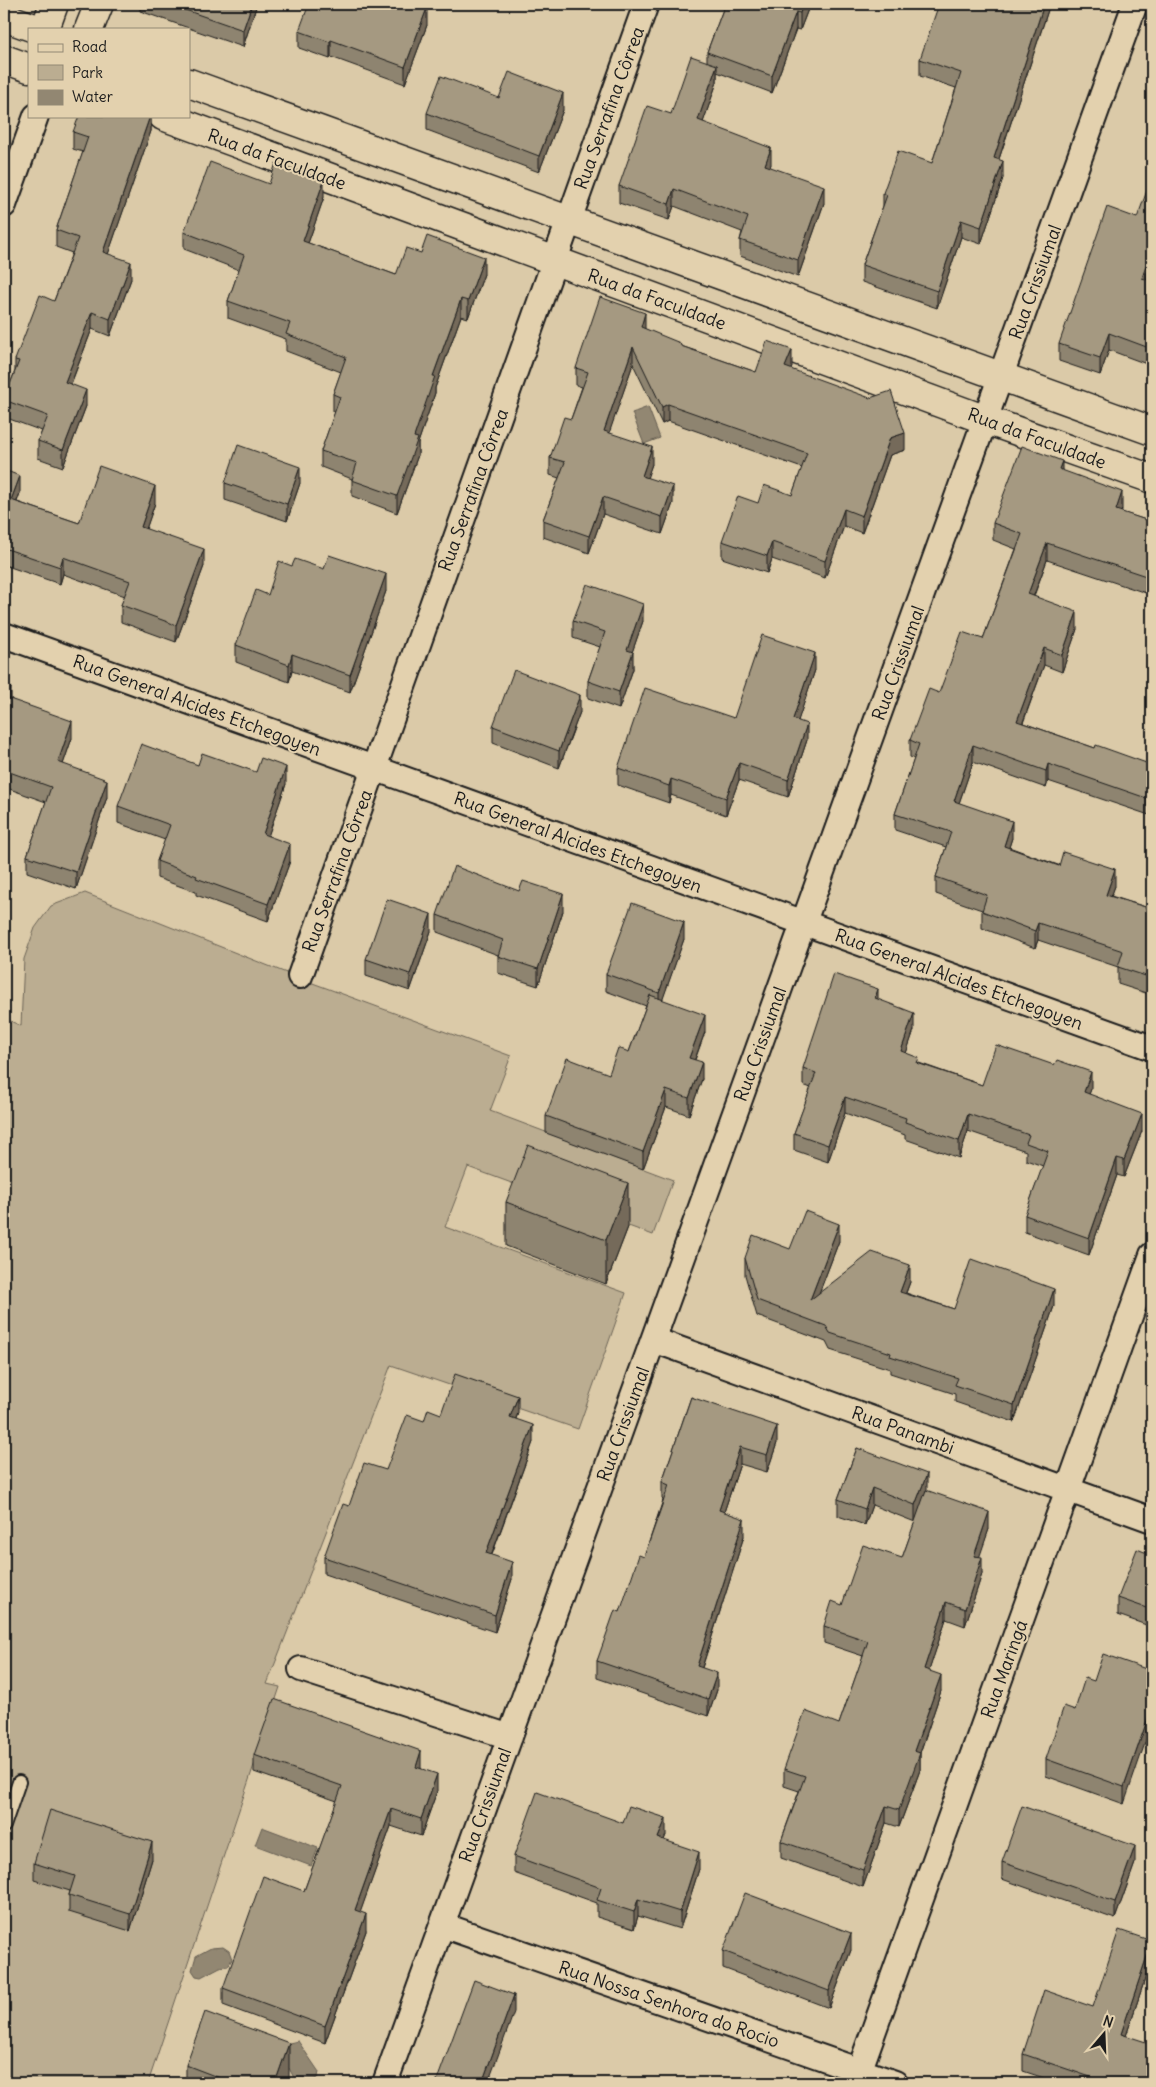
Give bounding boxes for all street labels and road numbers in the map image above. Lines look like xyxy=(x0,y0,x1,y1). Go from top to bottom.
street label: Rua Serrafina Côrrea xyxy=(569,23,649,193)
street label: Rua da Faculdade xyxy=(205,123,349,195)
street label: Rua Crissiumal xyxy=(1004,221,1066,343)
street label: Rua da Faculdade xyxy=(585,263,729,335)
street label: Rua da Faculdade xyxy=(965,402,1109,474)
street label: Rua Serrafina Côrrea xyxy=(433,405,513,575)
street label: Rua Crissiumal xyxy=(867,602,929,724)
street label: Rua General Alcides Etchegoyen xyxy=(70,649,324,761)
street label: Rua Serrafina Côrrea xyxy=(297,786,377,956)
street label: Rua General Alcides Etchegoyen xyxy=(451,786,705,898)
street label: Rua General Alcides Etchegoyen xyxy=(832,923,1086,1035)
street label: Rua Crissiumal xyxy=(729,983,791,1105)
street label: Rua Crissiumal xyxy=(592,1363,654,1485)
street label: Rua Panambi xyxy=(849,1401,957,1459)
street label: Rua Maringá xyxy=(976,1617,1032,1721)
street label: Rua Crissiumal xyxy=(454,1744,516,1866)
street label: Rua Nossa Senhora do Rocio xyxy=(556,1955,782,2053)

